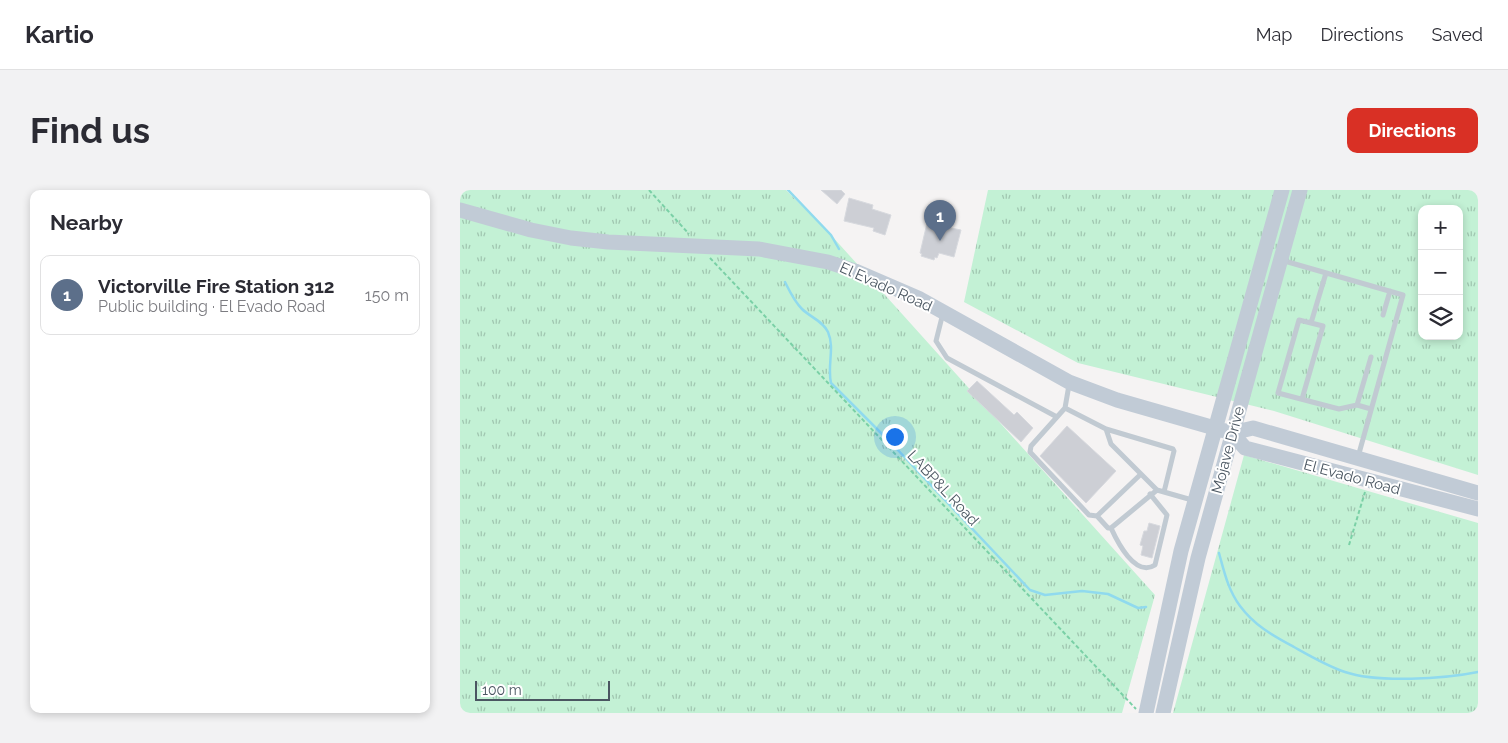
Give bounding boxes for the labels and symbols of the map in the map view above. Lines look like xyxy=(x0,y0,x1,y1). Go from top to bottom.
pin: 1 xyxy=(924,200,956,241)
street label: El Evado Road xyxy=(837,259,935,315)
street label: Mojave Drive xyxy=(1208,404,1248,496)
your location xyxy=(882,424,908,450)
street label: LABP&L Road xyxy=(904,447,982,529)
street label: El Evado Road xyxy=(1302,455,1402,499)
scale bar xyxy=(475,678,610,701)

